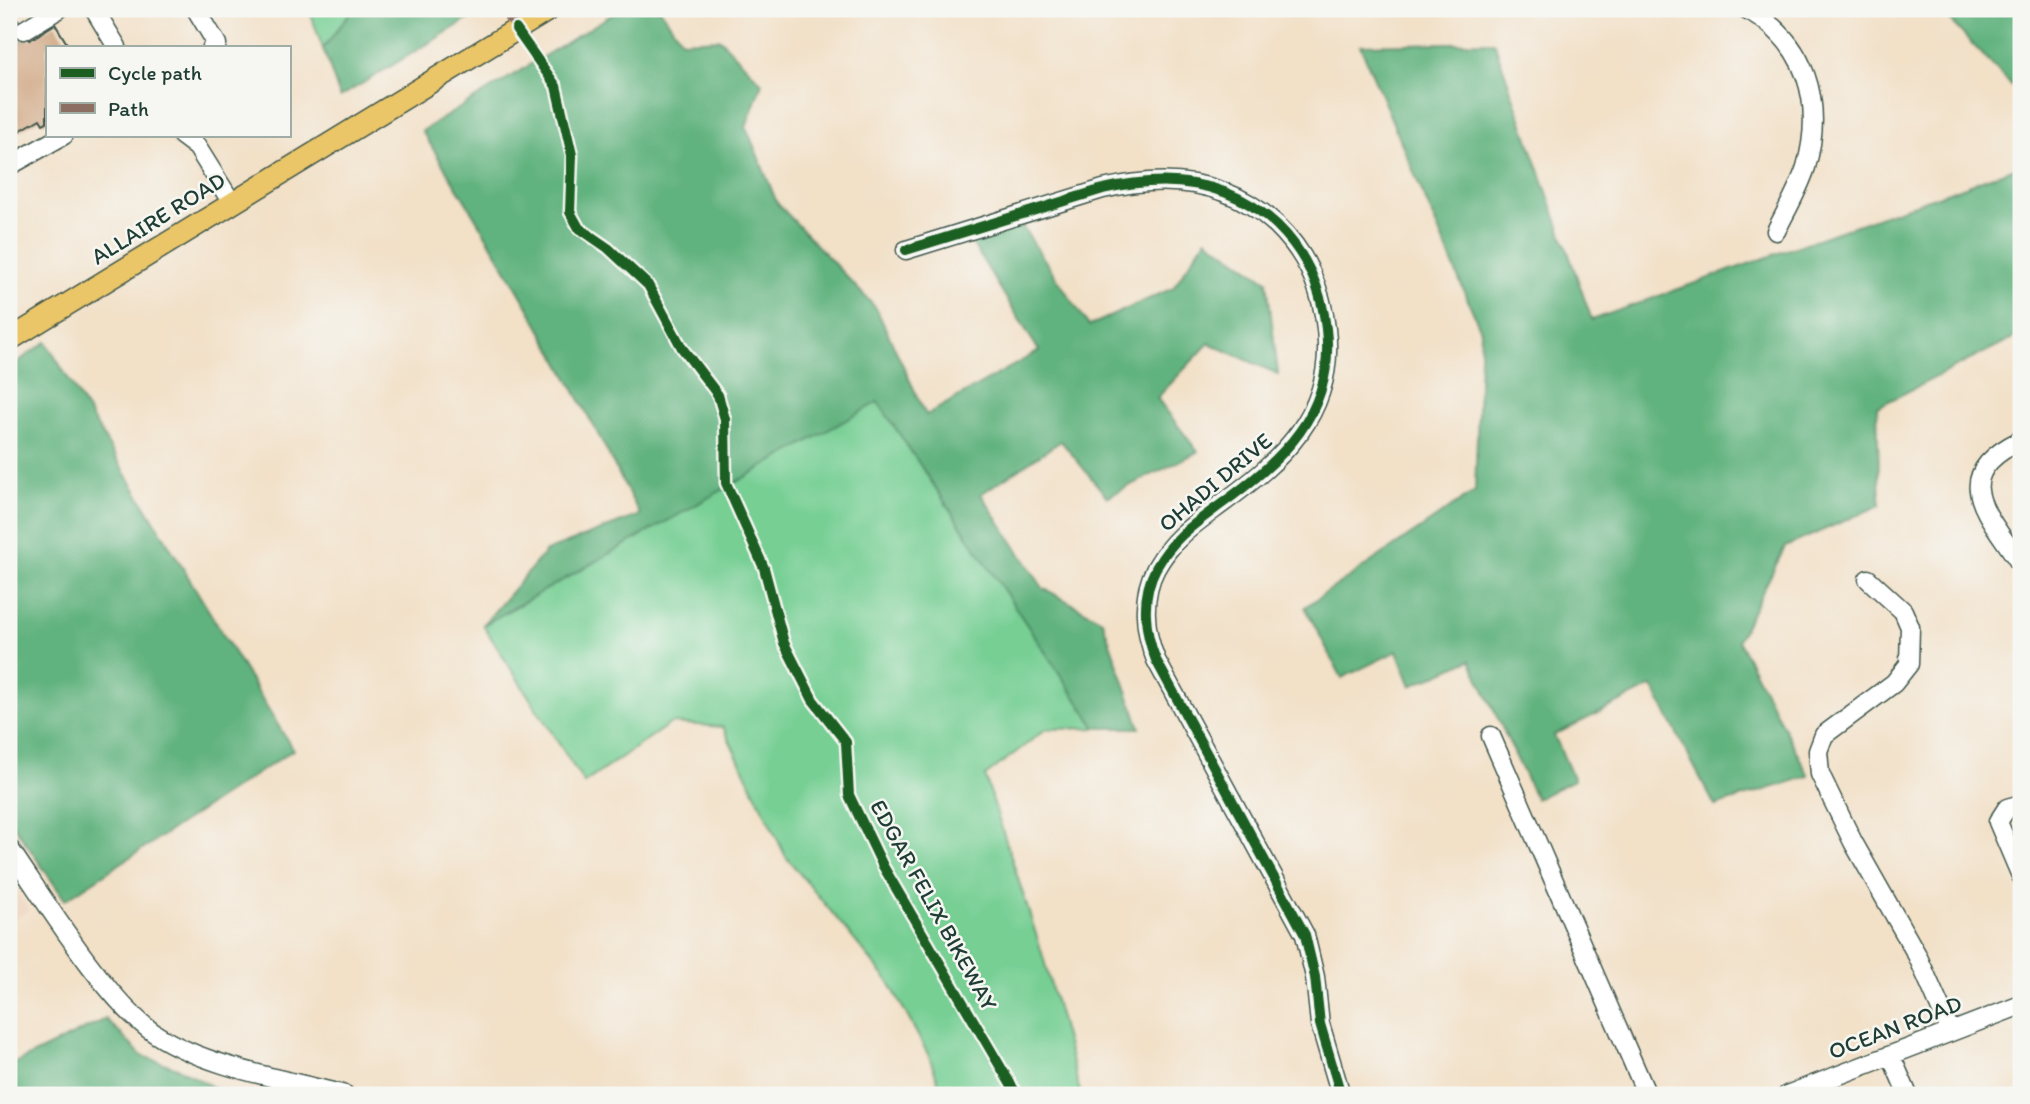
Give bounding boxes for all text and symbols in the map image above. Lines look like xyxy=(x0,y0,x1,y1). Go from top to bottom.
legend xyxy=(46,46,290,136)
text: Cycle path xyxy=(108,60,202,85)
text: Path xyxy=(108,96,149,121)
street label: ALLAIRE ROAD xyxy=(86,166,230,270)
street label: OHADI DRIVE xyxy=(1152,426,1278,538)
street label: EDGAR FELIX BIKEWAY xyxy=(864,795,1004,1015)
street label: OCEAN ROAD xyxy=(1824,989,1966,1065)

